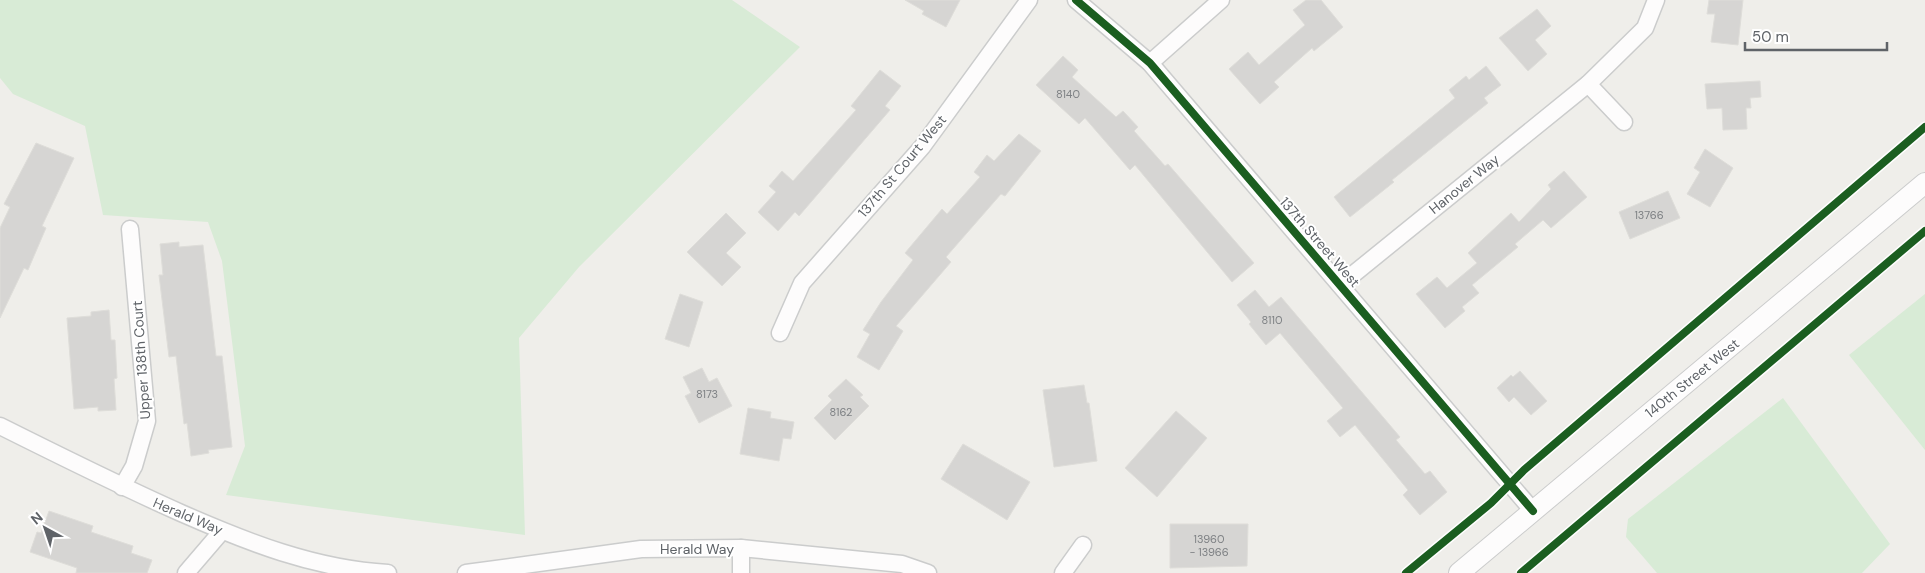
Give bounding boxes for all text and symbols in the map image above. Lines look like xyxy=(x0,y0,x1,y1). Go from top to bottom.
scale bar xyxy=(1745,20,1888,52)
text: 50 m xyxy=(1752,27,1789,47)
house number: 8140 xyxy=(1056,87,1080,101)
street label: 137th St Court West xyxy=(854,111,950,221)
street label: Hanover Way xyxy=(1425,150,1503,218)
street label: 137th Street West xyxy=(1276,193,1364,291)
house number: 13766 xyxy=(1634,208,1664,222)
street label: Upper 138th Court xyxy=(128,300,154,420)
house number: 8110 xyxy=(1262,313,1282,327)
street label: 140th Street West xyxy=(1641,334,1743,422)
house number: 8173 xyxy=(696,387,718,401)
house number: 8162 xyxy=(830,405,852,419)
street label: Herald Way xyxy=(150,493,226,539)
north arrow xyxy=(20,503,70,553)
text: N xyxy=(27,508,46,528)
house number: 13960 - 13966 xyxy=(1189,532,1229,559)
street label: Herald Way xyxy=(660,540,734,558)

